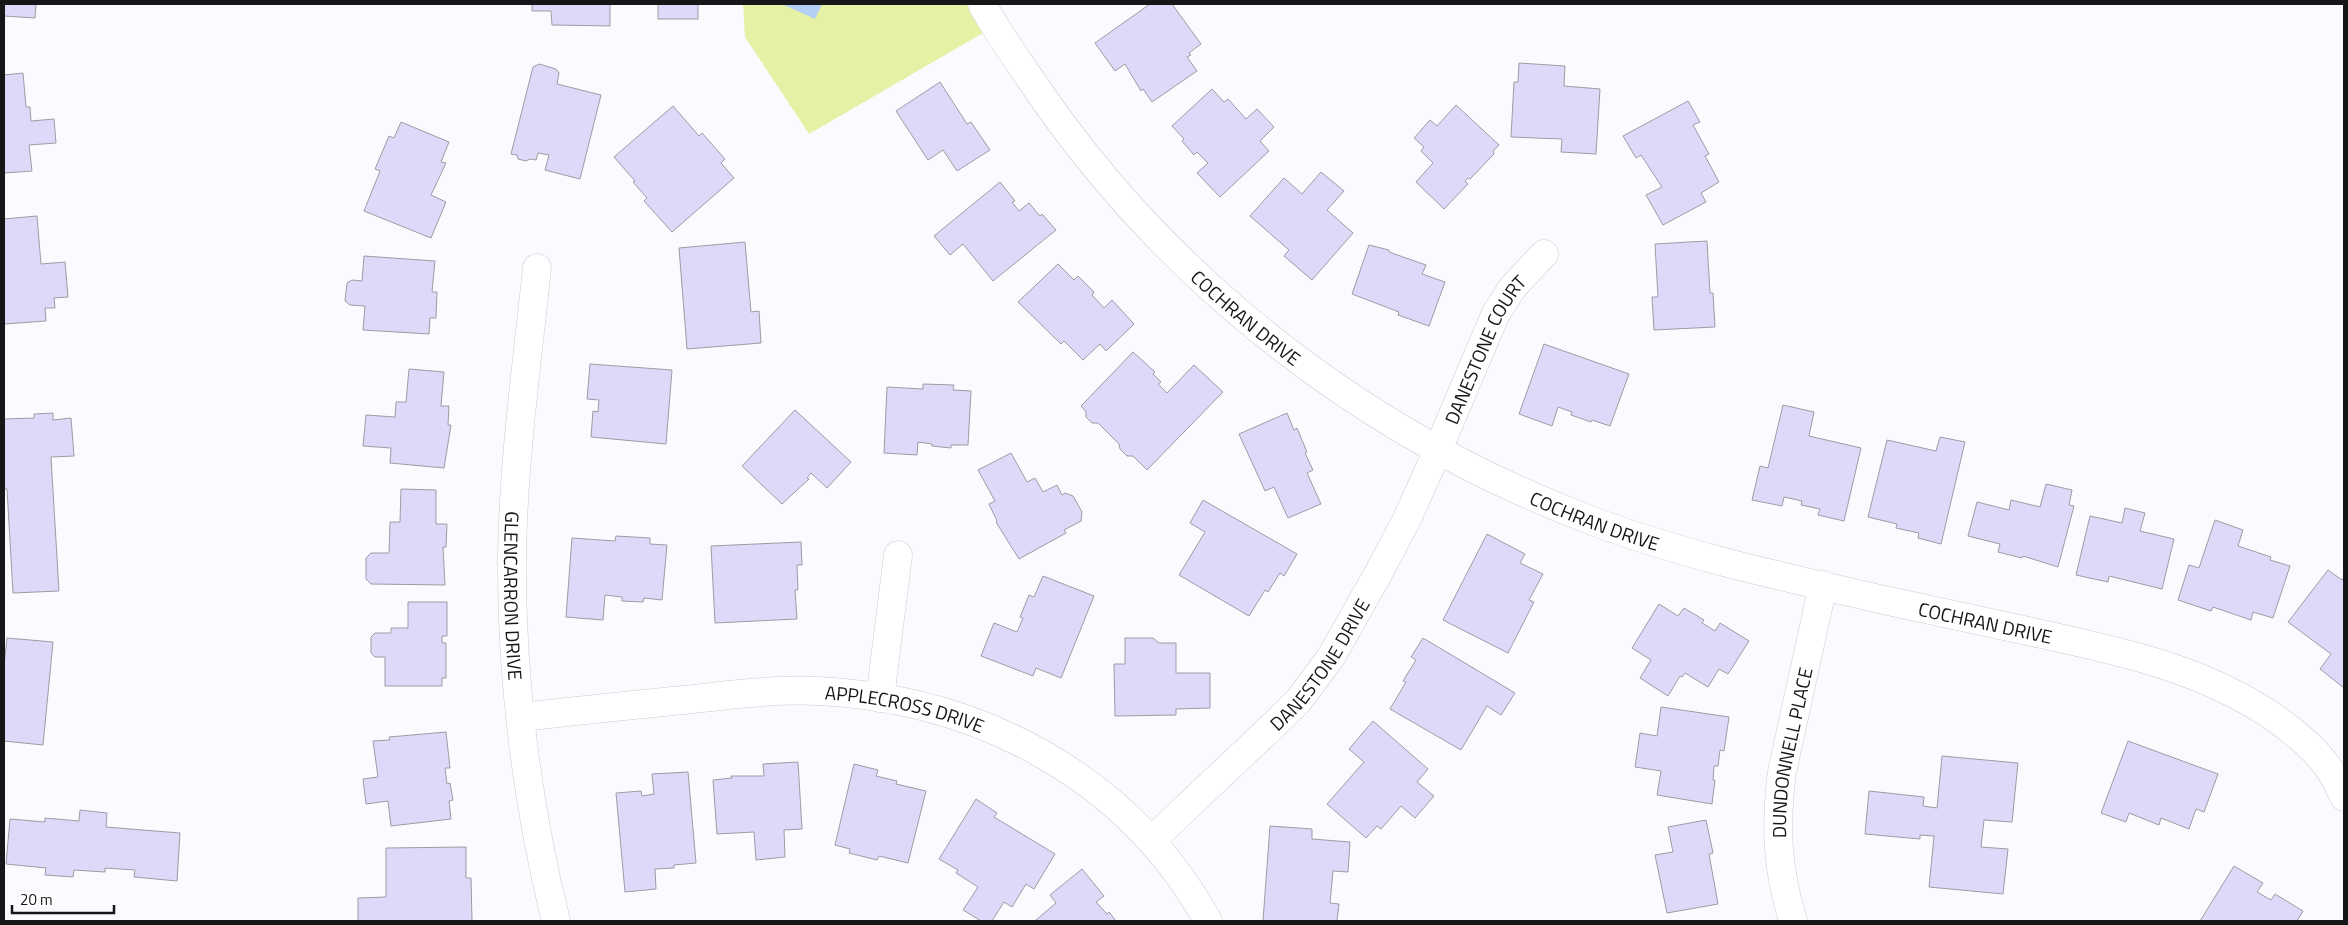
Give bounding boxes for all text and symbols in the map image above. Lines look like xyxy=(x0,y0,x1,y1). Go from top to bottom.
street label: COCHRAN DRIVE xyxy=(1185,262,1308,372)
street label: DANESTONE COURT xyxy=(1436,268,1532,428)
street label: COCHRAN DRIVE xyxy=(1526,483,1663,557)
street label: GLENCARRON DRIVE xyxy=(497,511,531,681)
street label: DANESTONE DRIVE xyxy=(1262,593,1376,737)
street label: COCHRAN DRIVE xyxy=(1916,593,2055,650)
street label: DUNDONNELL PLACE xyxy=(1764,664,1819,838)
street label: APPLECROSS DRIVE xyxy=(824,677,989,740)
scale bar xyxy=(12,882,115,914)
text: 20 m xyxy=(20,888,53,911)

